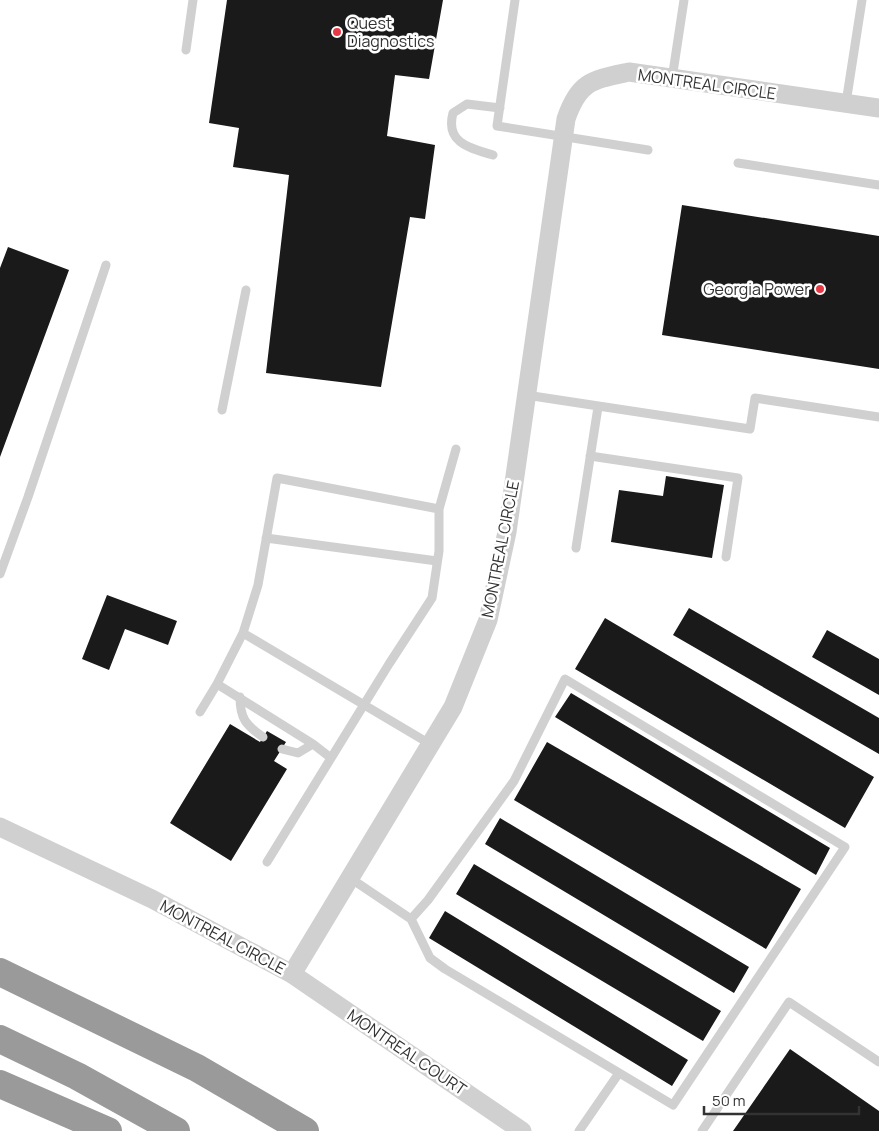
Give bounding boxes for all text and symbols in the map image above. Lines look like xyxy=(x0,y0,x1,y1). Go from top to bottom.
place label: Quest Diagnostics xyxy=(347,12,434,52)
marker: Quest Diagnostics xyxy=(331,26,343,38)
street label: MONTREAL CIRCLE xyxy=(637,63,777,105)
place label: Georgia Power xyxy=(703,278,810,300)
marker: Georgia Power xyxy=(814,283,826,295)
street label: MONTREAL CIRCLE xyxy=(476,479,524,619)
street label: MONTREAL CIRCLE xyxy=(156,895,290,979)
street label: MONTREAL COURT xyxy=(343,1004,471,1100)
scale bar xyxy=(704,1084,859,1116)
text: 50 m xyxy=(712,1090,746,1111)

